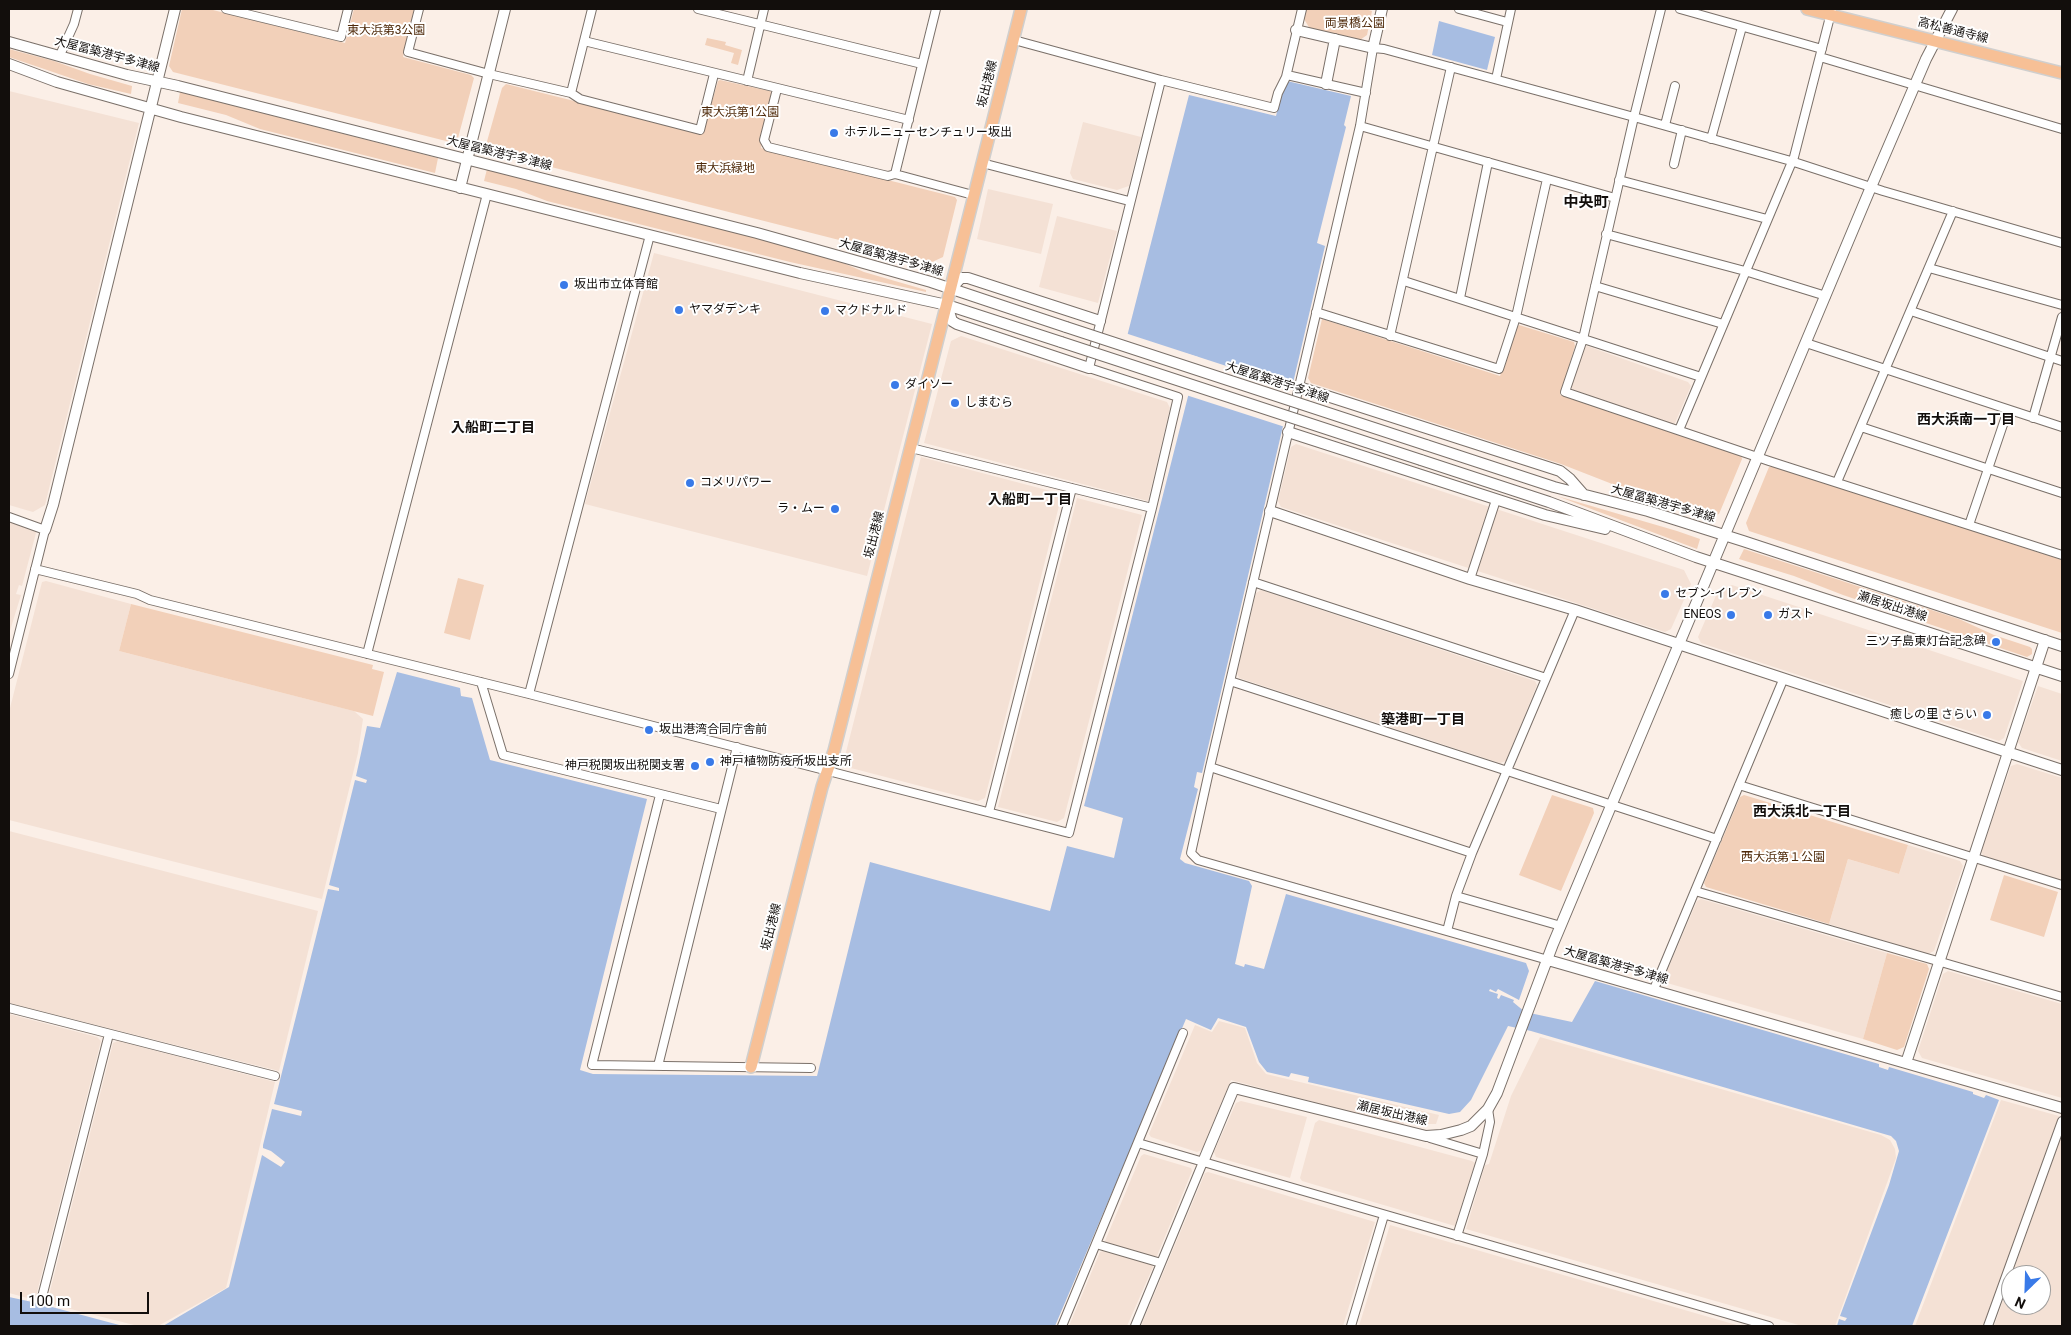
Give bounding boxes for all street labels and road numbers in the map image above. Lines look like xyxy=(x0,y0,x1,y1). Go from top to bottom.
street label: 高松善通寺線 xyxy=(1916,15,1990,47)
street label: 大屋冨築港宇多津線 xyxy=(53,34,161,76)
street label: 坂出港線 xyxy=(975,59,1001,109)
street label: 大屋冨築港宇多津線 xyxy=(445,134,553,174)
street label: 大屋冨築港宇多津線 xyxy=(837,236,945,280)
street label: 大屋冨築港宇多津線 xyxy=(1223,359,1331,407)
street label: 大屋冨築港宇多津線 xyxy=(1609,482,1717,526)
street label: 坂出港線 xyxy=(862,510,888,560)
street label: 瀬居坂出港線 xyxy=(1856,589,1928,625)
street label: 坂出港線 xyxy=(759,902,785,952)
street label: 大屋冨築港宇多津線 xyxy=(1562,944,1670,988)
street label: 瀬居坂出港線 xyxy=(1355,1099,1429,1129)

